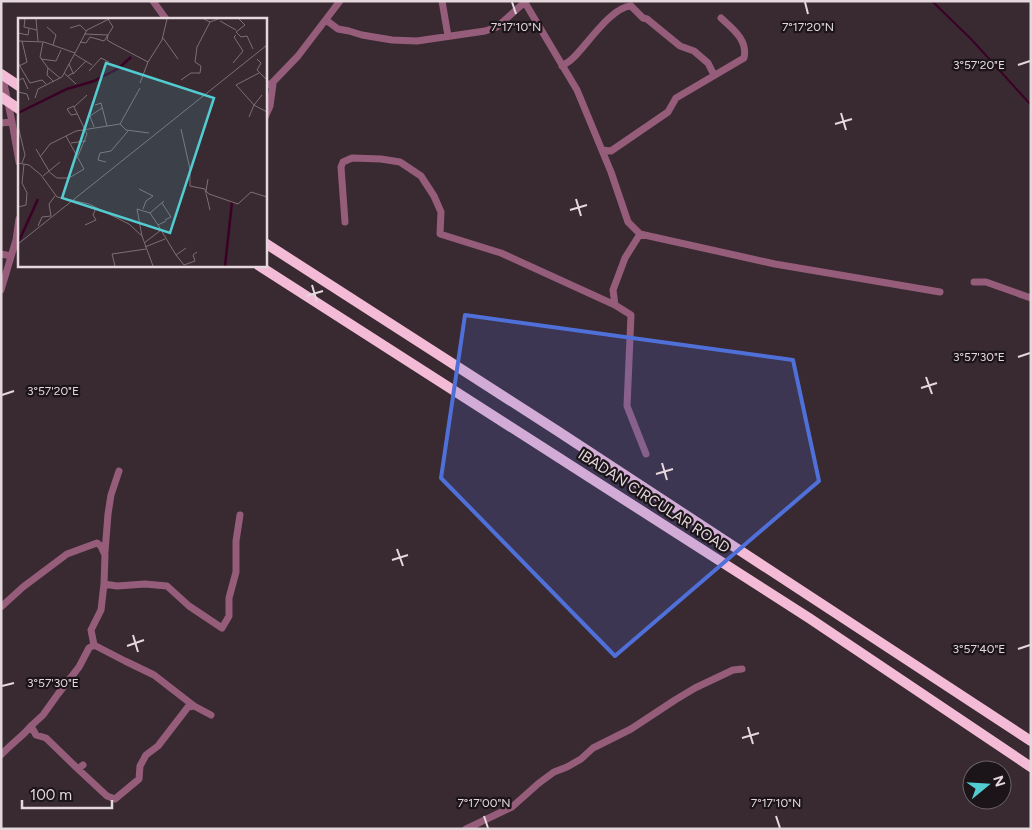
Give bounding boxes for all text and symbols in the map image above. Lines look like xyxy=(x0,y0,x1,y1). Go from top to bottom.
inset map xyxy=(18,18,266,266)
text: 7°17'10"N xyxy=(491,20,541,34)
text: 7°17'20"N xyxy=(782,20,834,34)
text: 3°57'20"E xyxy=(953,58,1005,72)
text: 3°57'30"E xyxy=(953,350,1005,364)
text: 3°57'20"E xyxy=(27,384,79,398)
street label: IBADAN CIRCULAR ROAD xyxy=(575,445,733,557)
text: 3°57'40"E xyxy=(953,642,1005,656)
text: 3°57'30"E xyxy=(27,676,79,690)
north arrow xyxy=(962,760,1012,810)
text: N xyxy=(989,773,1009,789)
scale bar xyxy=(22,778,112,810)
text: 100 m xyxy=(30,786,72,804)
text: 7°17'00"N xyxy=(457,796,511,810)
text: 7°17'10"N xyxy=(751,796,801,810)

